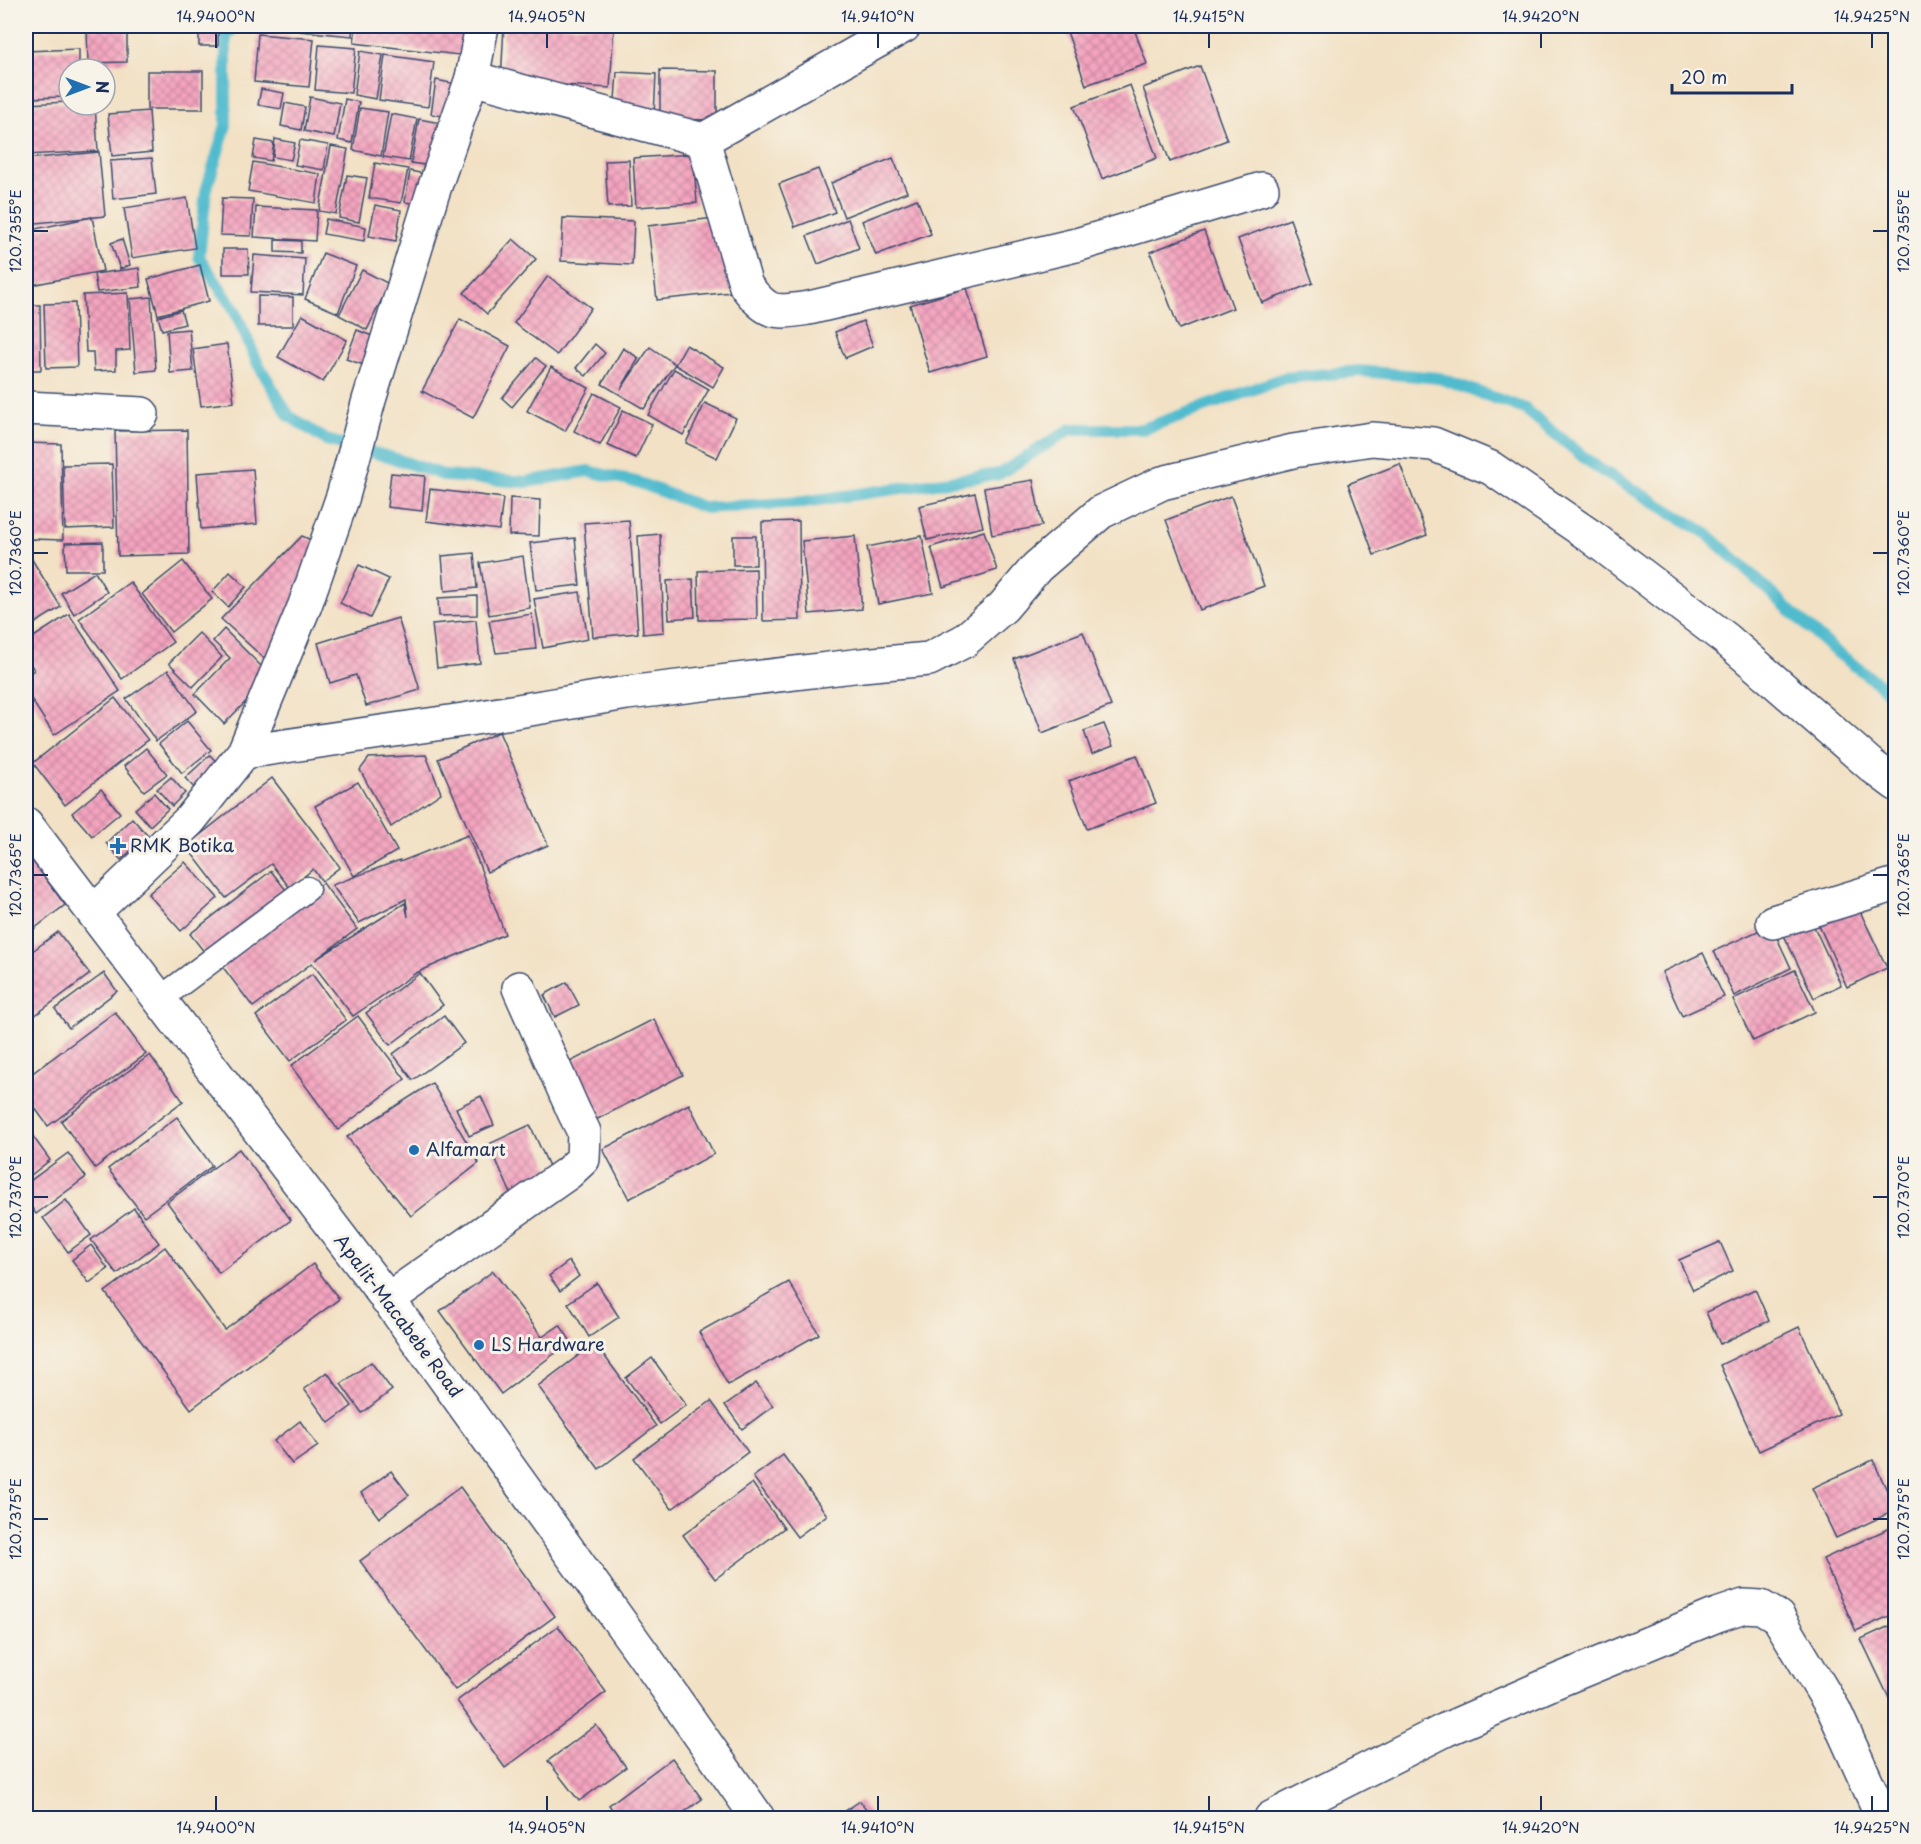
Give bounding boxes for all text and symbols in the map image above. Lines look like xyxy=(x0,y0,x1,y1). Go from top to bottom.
text: 14.9400°N xyxy=(177,4,255,27)
text: 14.9405°N xyxy=(508,4,586,27)
text: 14.9410°N xyxy=(841,4,915,27)
text: 14.9415°N xyxy=(1173,4,1245,27)
text: 14.9420°N xyxy=(1502,4,1580,27)
text: 14.9425°N xyxy=(1834,4,1910,27)
north arrow xyxy=(57,57,117,117)
scale bar xyxy=(1672,57,1792,95)
text: 20 m xyxy=(1681,63,1727,90)
text: N xyxy=(91,81,115,93)
text: 120.7355°E xyxy=(3,189,26,273)
text: 120.7355°E xyxy=(1891,189,1914,273)
text: 120.7360°E xyxy=(3,510,26,596)
text: 120.7360°E xyxy=(1891,510,1914,596)
place label: RMK Botika xyxy=(130,831,235,858)
text: 120.7365°E xyxy=(3,833,26,917)
text: 120.7365°E xyxy=(1891,833,1914,917)
marker: RMK Botika xyxy=(111,839,125,853)
place label: Alfamart xyxy=(426,1135,506,1162)
marker: Alfamart xyxy=(407,1143,421,1157)
text: 120.7370°E xyxy=(3,1155,26,1239)
text: 120.7370°E xyxy=(1891,1155,1914,1239)
street label: Apalit-Macabebe Road xyxy=(329,1228,470,1403)
place label: LS Hardware xyxy=(491,1330,605,1357)
marker: LS Hardware xyxy=(472,1338,486,1352)
text: 120.7375°E xyxy=(3,1478,26,1560)
text: 120.7375°E xyxy=(1891,1478,1914,1560)
text: 14.9400°N xyxy=(177,1815,255,1838)
text: 14.9405°N xyxy=(508,1815,586,1838)
text: 14.9410°N xyxy=(841,1815,915,1838)
text: 14.9415°N xyxy=(1173,1815,1245,1838)
text: 14.9420°N xyxy=(1502,1815,1580,1838)
text: 14.9425°N xyxy=(1834,1815,1910,1838)

